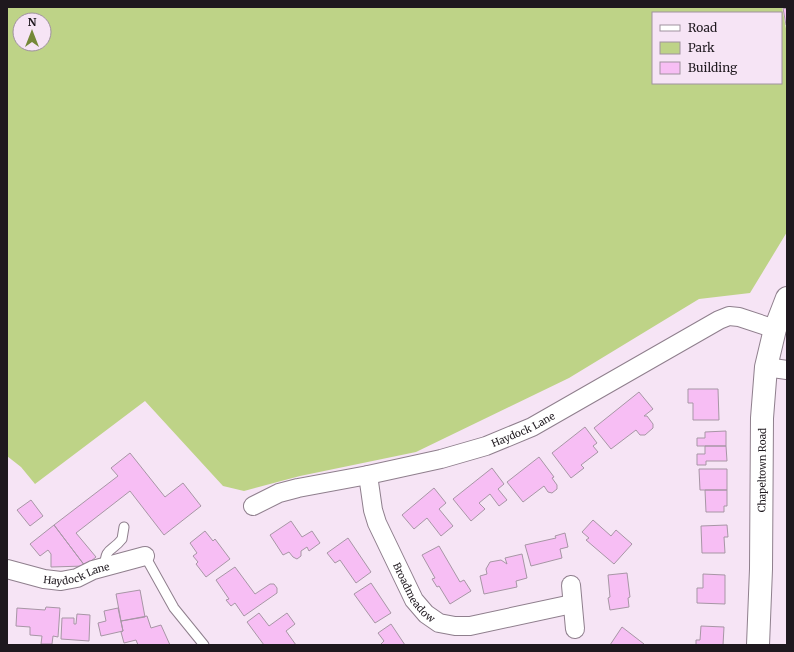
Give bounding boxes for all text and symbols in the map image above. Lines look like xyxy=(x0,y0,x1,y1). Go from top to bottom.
north arrow xyxy=(12,12,52,52)
legend xyxy=(652,12,782,84)
text: N xyxy=(28,15,37,29)
text: Road xyxy=(688,20,717,35)
text: Park xyxy=(688,40,715,55)
text: Building xyxy=(688,60,738,75)
street label: Haydock Lane xyxy=(489,409,557,450)
street label: Chapeltown Road xyxy=(755,428,768,512)
street label: Haydock Lane xyxy=(43,559,111,588)
street label: Broadmeadow xyxy=(390,560,438,625)

